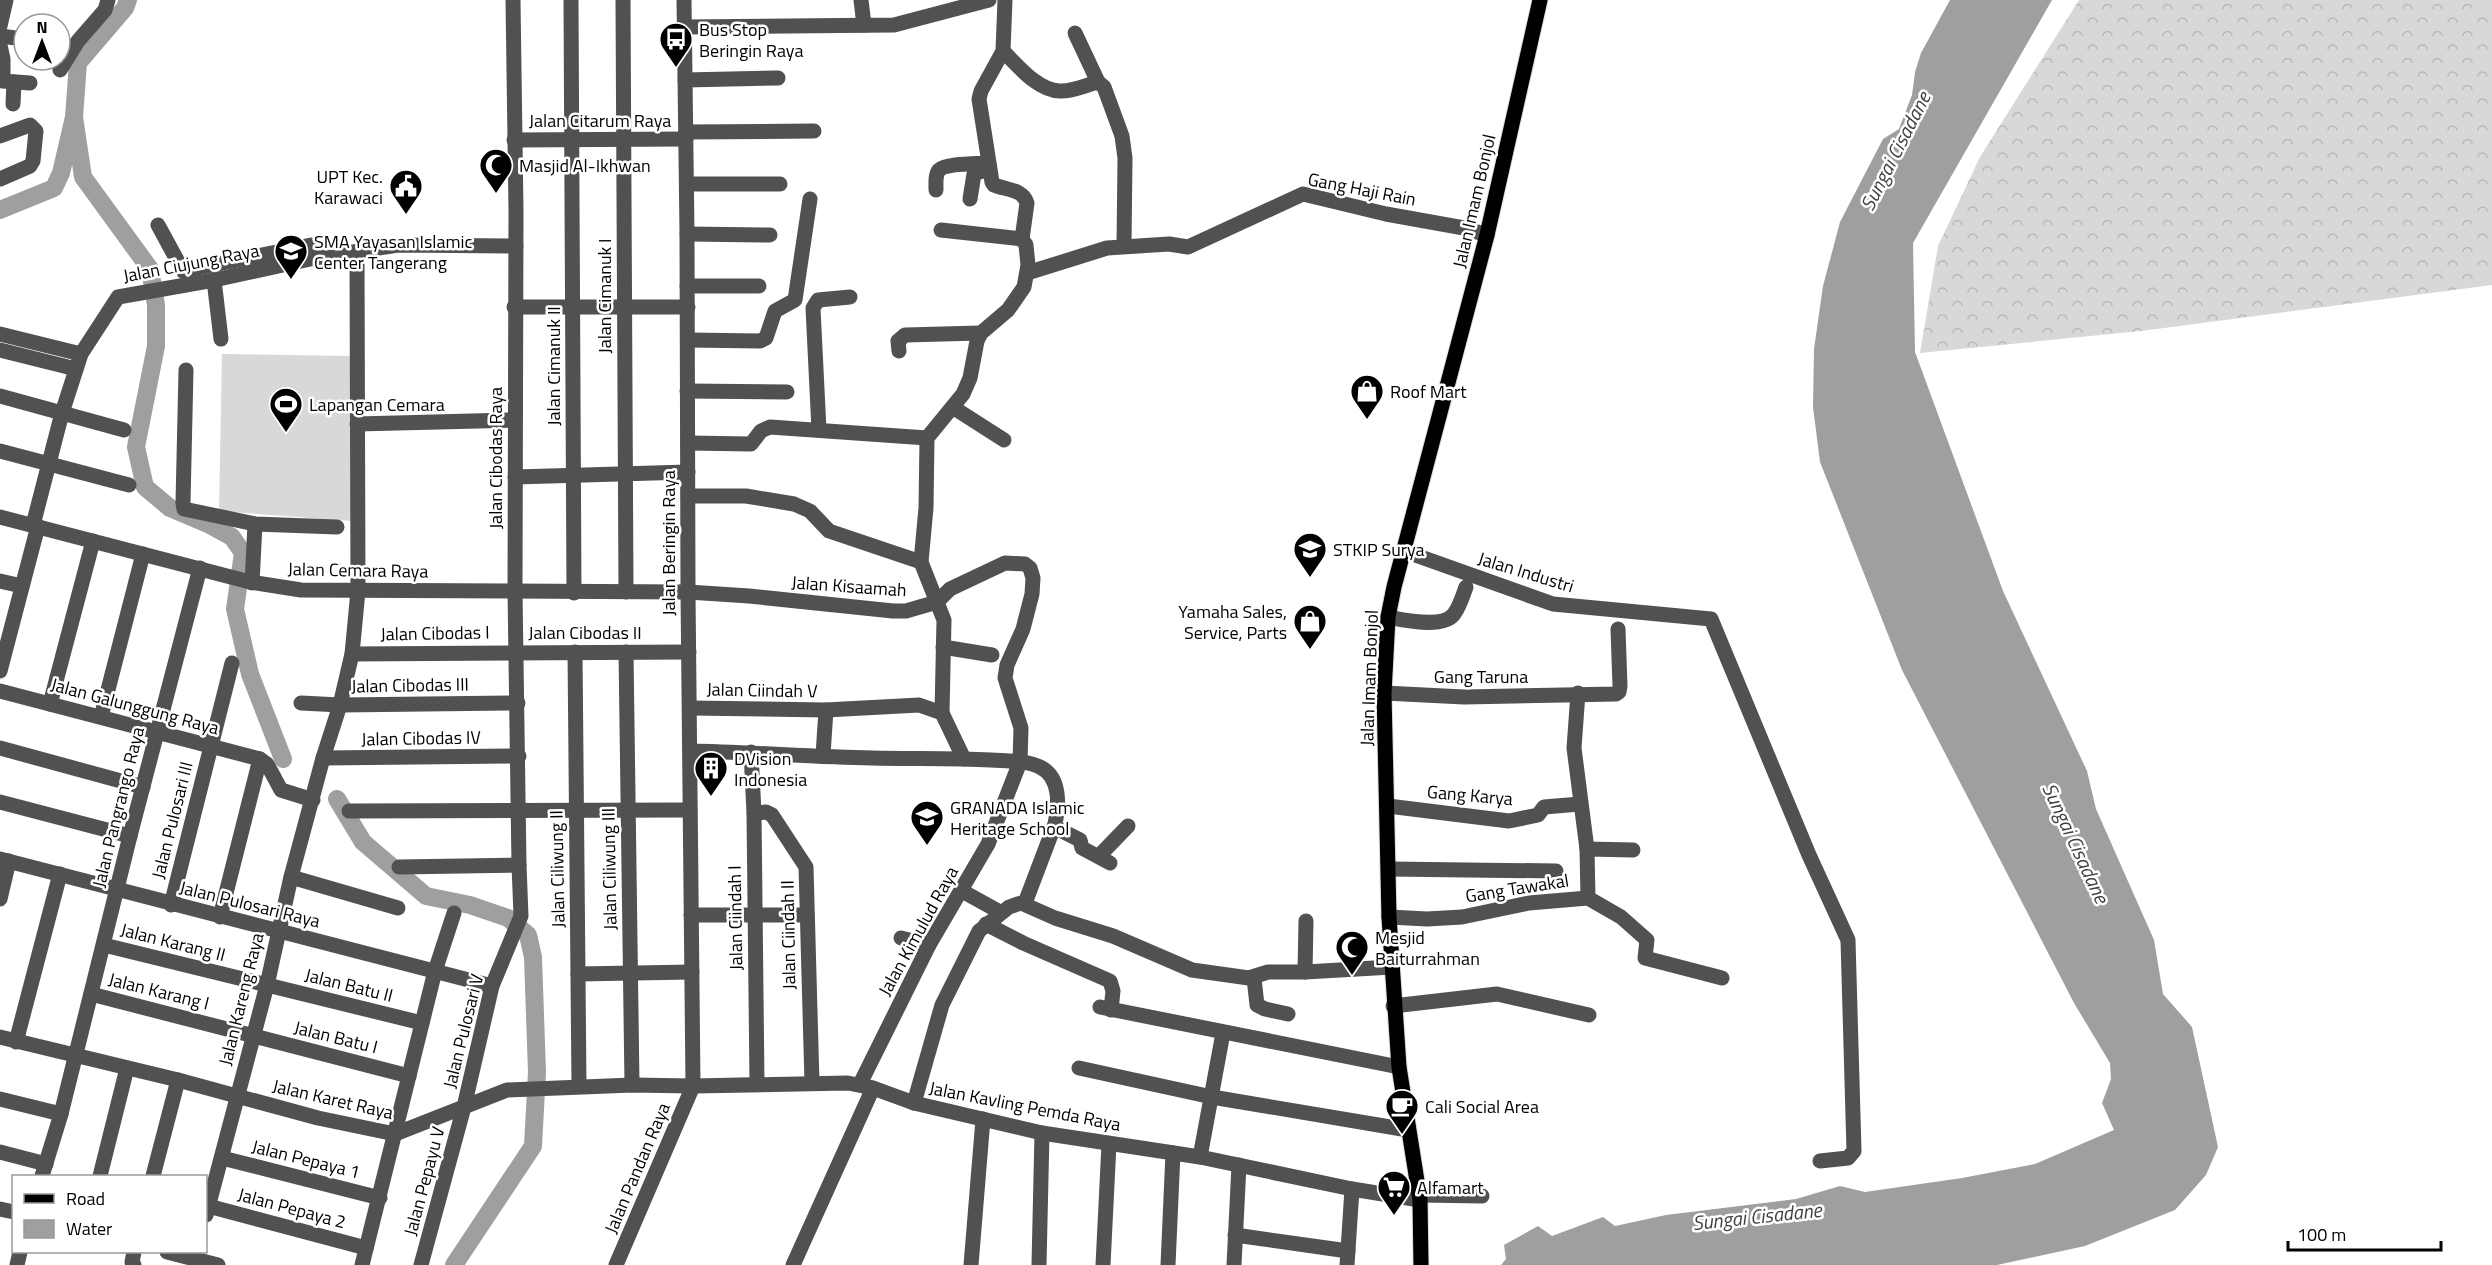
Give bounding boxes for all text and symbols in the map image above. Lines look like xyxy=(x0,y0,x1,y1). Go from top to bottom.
north arrow xyxy=(12,12,72,72)
text: N xyxy=(36,15,48,39)
place label: Bus Stop Beringin Raya xyxy=(699,16,803,64)
bus stop icon: Bus Stop Beringin Raya xyxy=(658,21,694,68)
water label: Sungai Cisadane xyxy=(1852,85,1939,216)
street label: Jalan Citarum Raya xyxy=(529,107,671,134)
street label: Jalan Imam Bonjol xyxy=(1446,132,1502,270)
mosque icon: Masjid Al-Ikhwan xyxy=(478,147,514,194)
place label: Masjid Al-Ikhwan xyxy=(519,152,651,179)
place label: UPT Kec. Karawaci xyxy=(314,163,383,211)
street label: Gang Haji Rain xyxy=(1306,165,1418,213)
public building icon: UPT Kec. Karawaci xyxy=(388,168,424,215)
place label: SMA Yayasan Islamic Center Tangerang xyxy=(314,228,473,276)
school or university icon: SMA Yayasan Islamic Center Tangerang xyxy=(273,233,309,280)
street label: Jalan Ciujung Raya xyxy=(121,237,261,289)
street label: Jalan Cimanuk I xyxy=(591,238,618,354)
street label: Jalan Cimanuk II xyxy=(540,306,567,426)
shop icon: Roof Mart xyxy=(1349,373,1385,420)
place label: Roof Mart xyxy=(1390,378,1467,405)
sports icon: Lapangan Cemara xyxy=(268,386,304,433)
street label: Jalan Cibodas Raya xyxy=(482,387,509,529)
place label: Lapangan Cemara xyxy=(309,391,445,418)
street label: Jalan Beringin Raya xyxy=(655,470,682,616)
school or university icon: STKIP Surya xyxy=(1292,531,1328,578)
place label: STKIP Surya xyxy=(1333,536,1425,563)
street label: Jalan Industri xyxy=(1475,545,1577,599)
street label: Jalan Cemara Raya xyxy=(287,555,429,585)
street label: Jalan Kisaamah xyxy=(791,569,907,603)
place label: Yamaha Sales, Service, Parts xyxy=(1178,598,1287,646)
shop icon: Yamaha Sales, Service, Parts xyxy=(1292,603,1328,650)
street label: Jalan Imam Bonjol xyxy=(1353,609,1385,747)
street label: Jalan Cibodas I xyxy=(380,619,490,647)
street label: Jalan Cibodas II xyxy=(528,619,642,646)
street label: Gang Taruna xyxy=(1434,663,1528,690)
street label: Jalan Cibodas III xyxy=(351,670,469,700)
street label: Jalan Galunggung Raya xyxy=(48,671,222,741)
street label: Jalan Ciindah V xyxy=(706,676,818,704)
street label: Jalan Cibodas IV xyxy=(361,723,481,753)
street label: Jalan Pangrango Raya xyxy=(85,724,151,890)
place label: DVision Indonesia xyxy=(734,745,807,793)
building icon: DVision Indonesia xyxy=(693,750,729,797)
street label: Jalan Pulosari III xyxy=(144,759,200,881)
street label: Gang Karya xyxy=(1426,778,1514,812)
water label: Sungai Cisadane xyxy=(2035,778,2118,910)
place label: GRANADA Islamic Heritage School xyxy=(950,794,1085,842)
school or university icon: GRANADA Islamic Heritage School xyxy=(909,799,945,846)
street label: Jalan Ciliwung III xyxy=(594,808,624,930)
street label: Jalan Ciliwung II xyxy=(542,810,572,928)
street label: Jalan Kimulud Raya xyxy=(871,861,965,1001)
street label: Jalan Ciindah I xyxy=(721,865,749,971)
street label: Gang Tawakal xyxy=(1463,867,1571,909)
street label: Jalan Pulosari Raya xyxy=(177,873,323,935)
street label: Jalan Ciindah II xyxy=(774,880,802,990)
street label: Jalan Karang II xyxy=(118,916,228,968)
place label: Mesjid Baiturrahman xyxy=(1375,924,1480,972)
mosque icon: Mesjid Baiturrahman xyxy=(1334,929,1370,976)
street label: Jalan Kareng Raya xyxy=(211,930,271,1068)
street label: Jalan Batu II xyxy=(302,961,396,1009)
street label: Jalan Karang I xyxy=(106,965,212,1017)
street label: Jalan Pulosari V xyxy=(436,971,490,1091)
street label: Jalan Batu I xyxy=(291,1014,381,1060)
street label: Jalan Karet Raya xyxy=(270,1072,396,1126)
street label: Jalan Kavling Pemda Raya xyxy=(927,1074,1123,1138)
cafe icon: Cali Social Area xyxy=(1384,1088,1420,1135)
place label: Cali Social Area xyxy=(1425,1093,1539,1120)
street label: Jalan Pandan Raya xyxy=(597,1098,677,1238)
street label: Jalan Pepayu V xyxy=(396,1123,452,1239)
street label: Jalan Pepaya 1 xyxy=(249,1133,363,1185)
supermarket icon: Alfamart xyxy=(1376,1169,1412,1216)
place label: Alfamart xyxy=(1417,1174,1484,1201)
legend xyxy=(12,1175,207,1253)
street label: Jalan Pepaya 2 xyxy=(235,1181,349,1235)
text: Road xyxy=(66,1185,105,1212)
water label: Sungai Cisadane xyxy=(1691,1194,1825,1238)
scale bar xyxy=(2288,1214,2441,1252)
text: Water xyxy=(66,1215,112,1242)
text: 100 m xyxy=(2297,1221,2346,1248)

